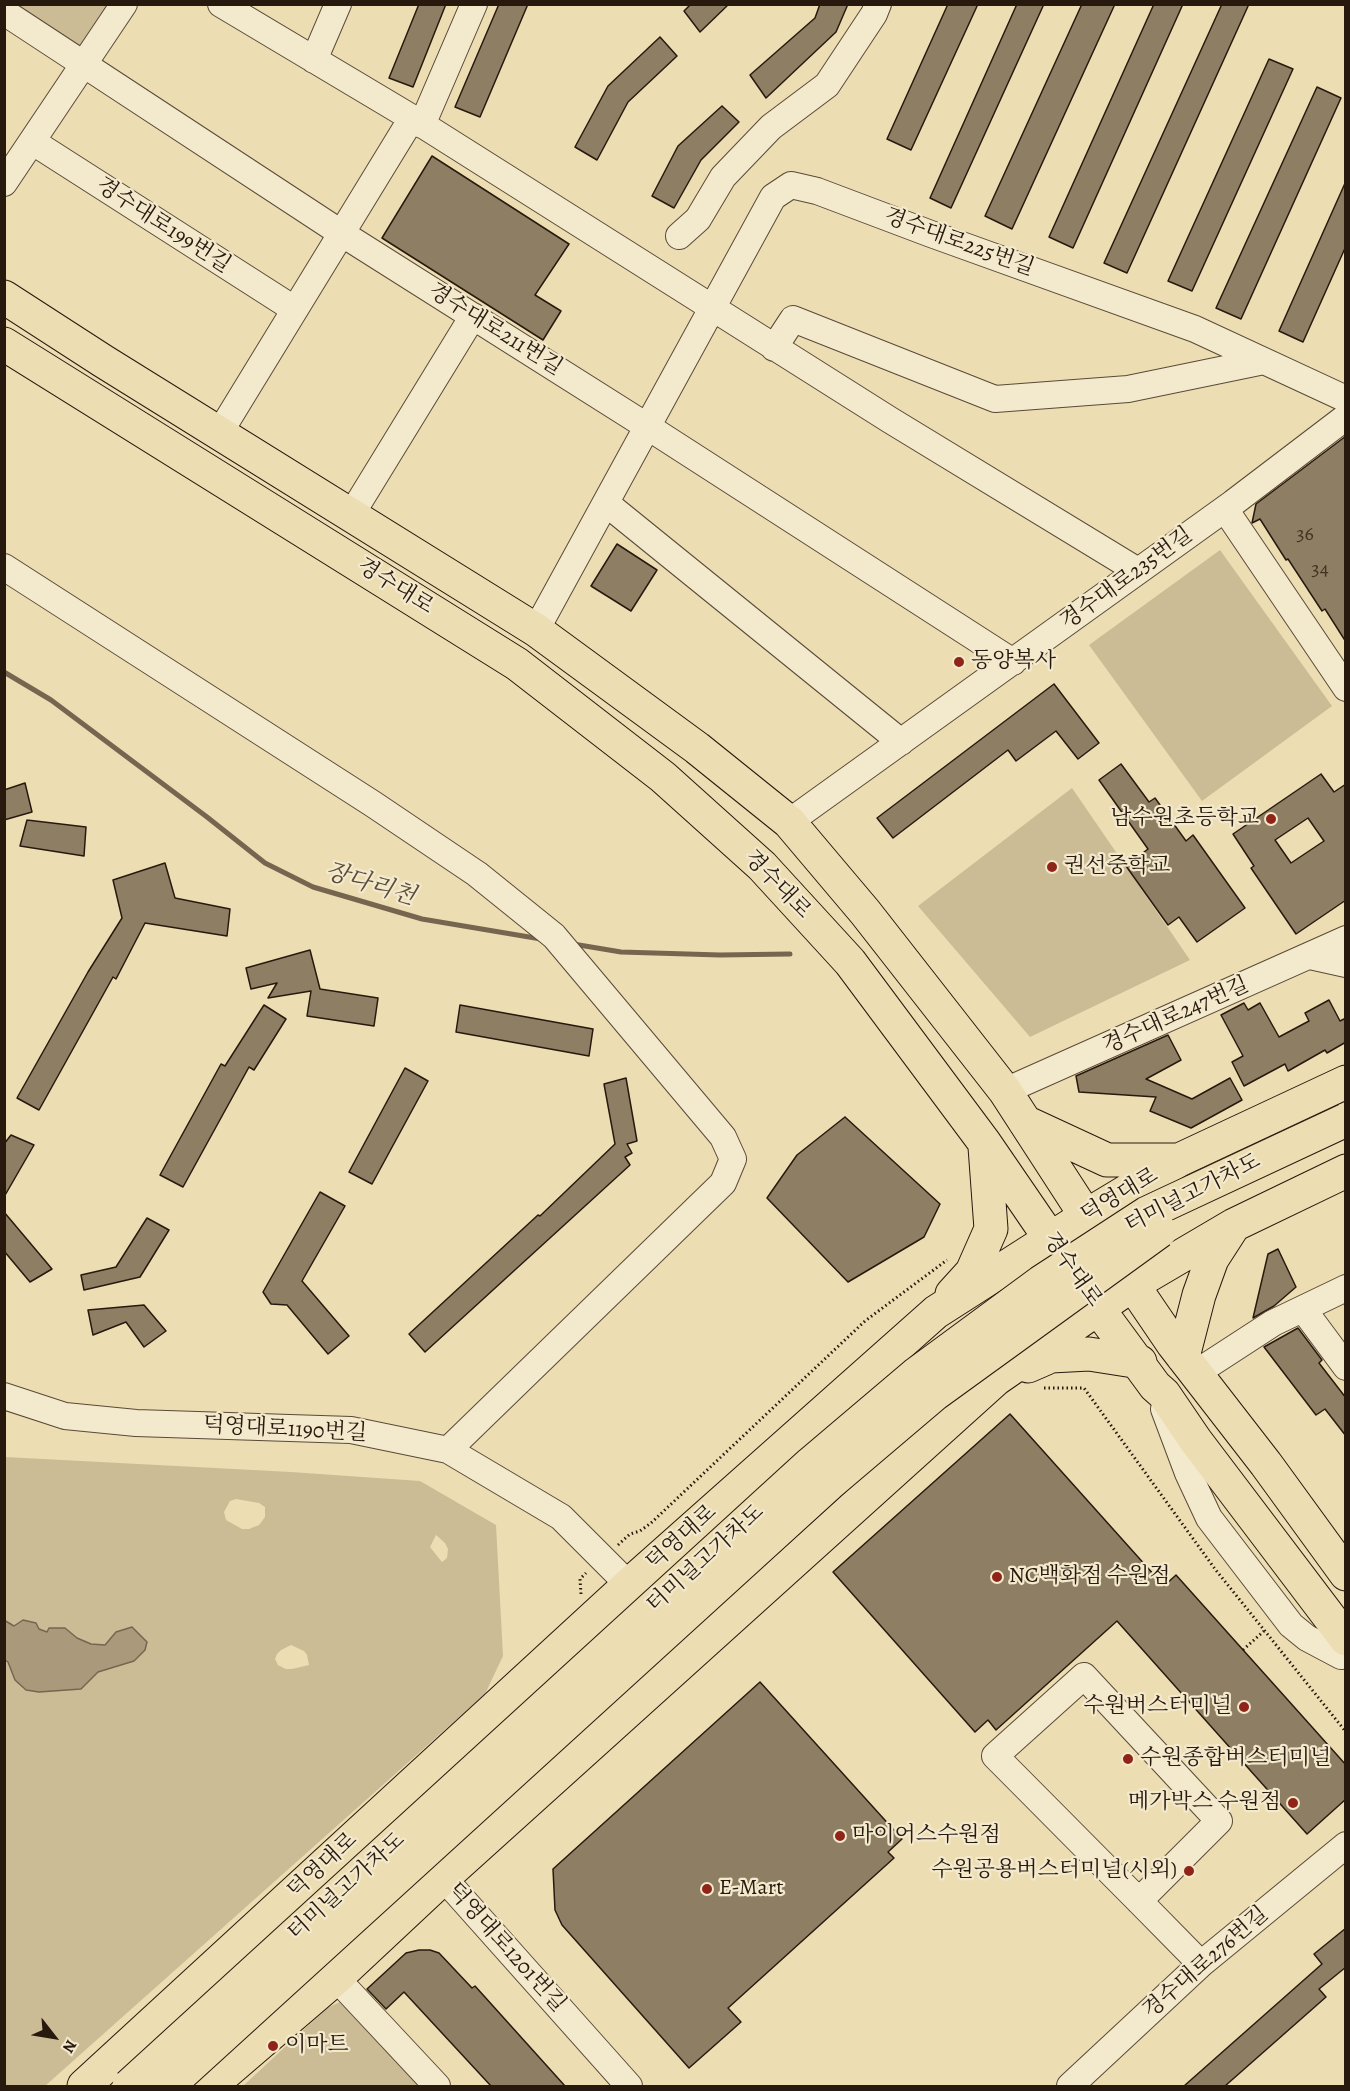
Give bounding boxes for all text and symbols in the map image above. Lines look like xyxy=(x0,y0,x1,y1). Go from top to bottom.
street label: 경수대로199번길 xyxy=(91,173,235,279)
street label: 경수대로225번길 xyxy=(880,204,1038,282)
street label: 경수대로211번길 xyxy=(423,278,567,382)
street label: 경수대로235번길 xyxy=(1056,522,1198,636)
house number: 36 xyxy=(1296,523,1314,547)
street label: 경수대로 xyxy=(352,553,438,621)
house number: 34 xyxy=(1311,558,1329,582)
place label: 동양복사 xyxy=(971,649,1056,675)
marker: 동양복사 xyxy=(952,655,966,669)
place label: 남수원초등학교 xyxy=(1110,806,1259,832)
marker: 남수원초등학교 xyxy=(1264,812,1278,826)
street label: 경수대로 xyxy=(738,845,816,925)
place label: 권선중학교 xyxy=(1064,854,1170,880)
water label: 장다리천 xyxy=(321,858,419,912)
marker: 권선중학교 xyxy=(1045,860,1059,874)
street label: 경수대로247번길 xyxy=(1099,972,1253,1060)
street label: 터미널고가차도 xyxy=(1121,1148,1265,1240)
street label: 덕영대로 xyxy=(1077,1163,1163,1229)
street label: 경수대로 xyxy=(1037,1228,1107,1312)
street label: 덕영대로1190번길 xyxy=(202,1413,368,1447)
street label: 터미널고가차도 xyxy=(642,1499,770,1619)
street label: 덕영대로 xyxy=(642,1500,722,1576)
place label: NC백화점 수원점 xyxy=(1009,1564,1170,1590)
marker: NC백화점 수원점 xyxy=(990,1570,1004,1584)
place label: 수원버스터미널 xyxy=(1083,1694,1232,1720)
marker: 수원버스터미널 xyxy=(1237,1700,1251,1714)
place label: 수원종합버스터미널 xyxy=(1140,1746,1331,1772)
marker: 수원종합버스터미널 xyxy=(1121,1752,1135,1766)
place label: 메가박스 수원점 xyxy=(1128,1790,1281,1816)
marker: 메가박스 수원점 xyxy=(1286,1796,1300,1810)
place label: 마이어스수원점 xyxy=(852,1823,1001,1849)
street label: 덕영대로 xyxy=(283,1827,363,1905)
street label: 터미널고가차도 xyxy=(283,1827,411,1947)
marker: 마이어스수원점 xyxy=(833,1829,847,1843)
place label: 수원공용버스터미널(시외) xyxy=(931,1858,1177,1884)
marker: 수원공용버스터미널(시외) xyxy=(1182,1864,1196,1878)
place label: E-Mart xyxy=(719,1876,783,1902)
street label: 덕영대로1201번길 xyxy=(441,1878,571,2018)
marker: E-Mart xyxy=(700,1882,714,1896)
street label: 경수대로276번길 xyxy=(1138,1901,1274,2025)
north arrow xyxy=(24,2007,84,2067)
place label: 이마트 xyxy=(285,2033,349,2059)
text: N xyxy=(57,2036,82,2057)
marker: 이마트 xyxy=(266,2039,280,2053)

